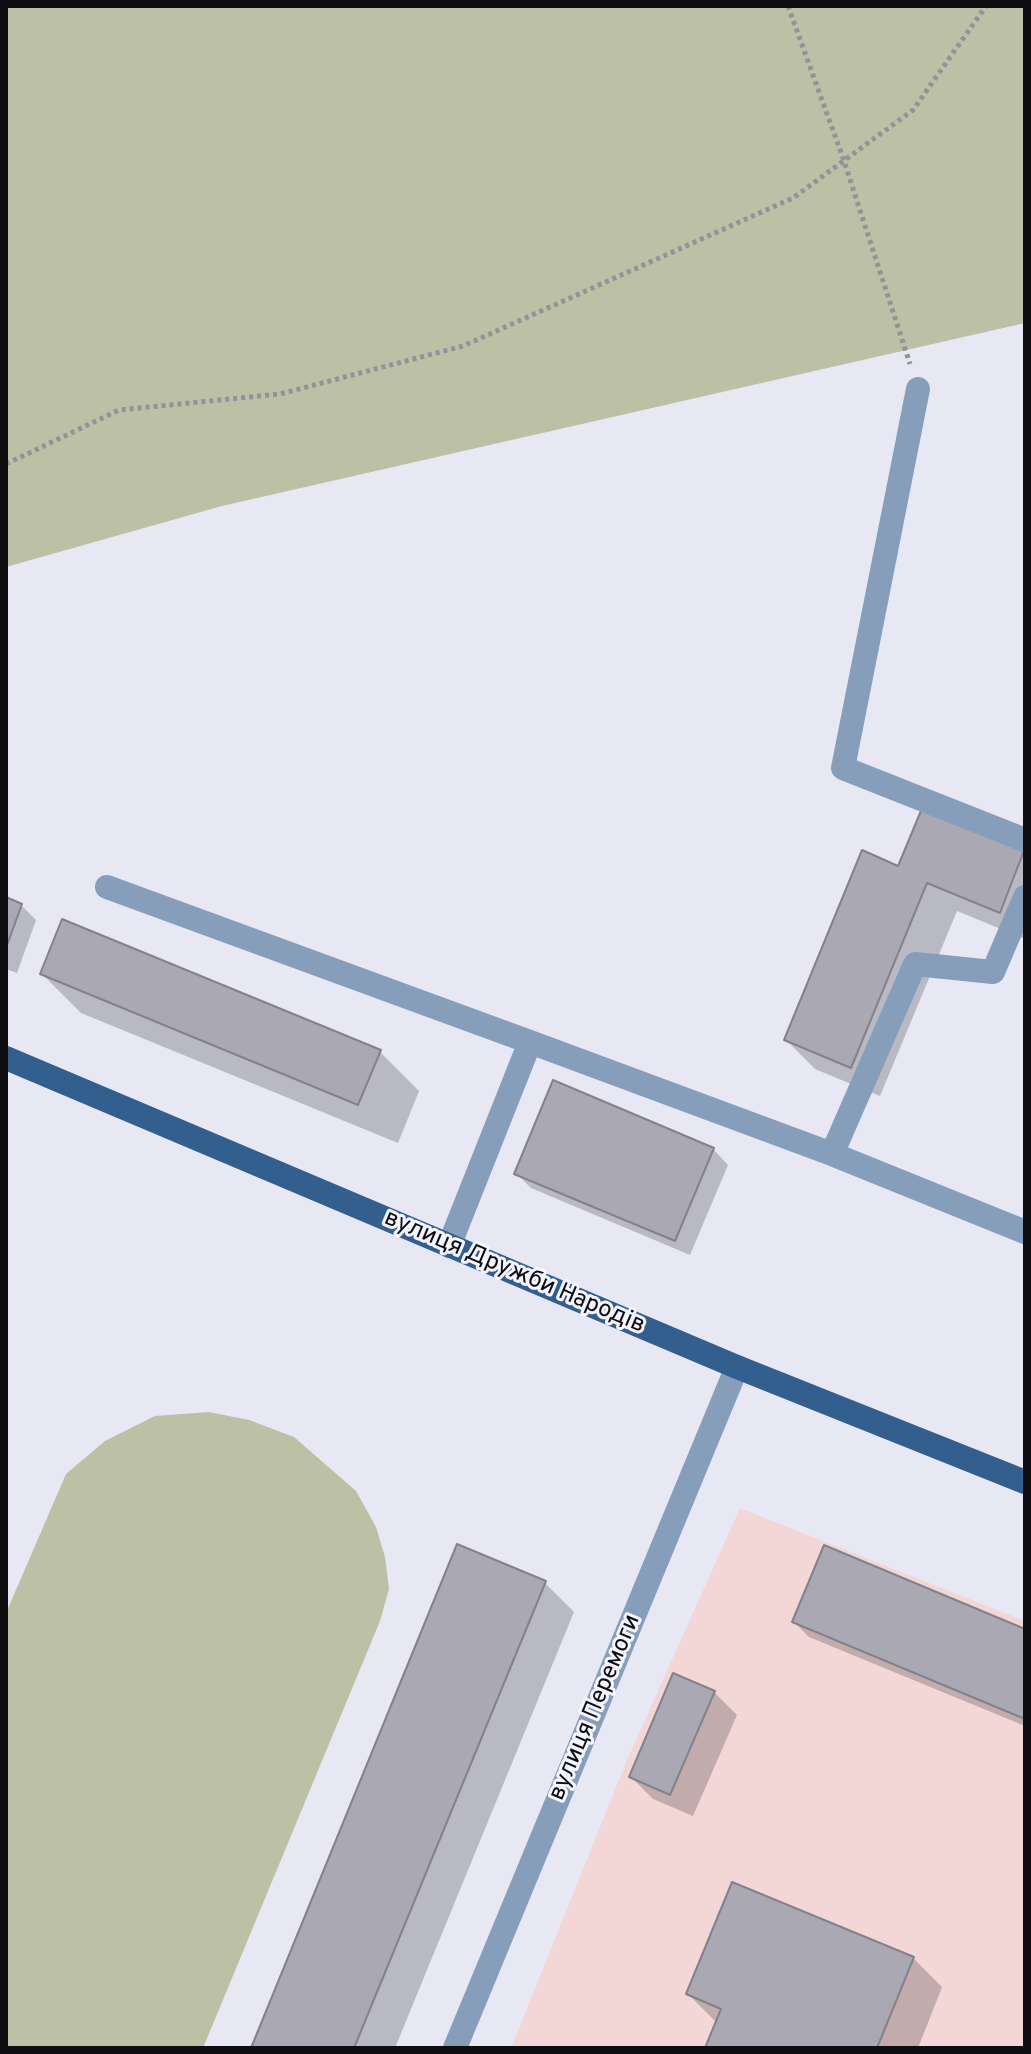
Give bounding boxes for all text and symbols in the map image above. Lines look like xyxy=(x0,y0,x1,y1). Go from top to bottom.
street label: вулиця Дружби Народів xyxy=(379,1205,649,1341)
street label: вулиця Перемоги xyxy=(544,1611,648,1805)

